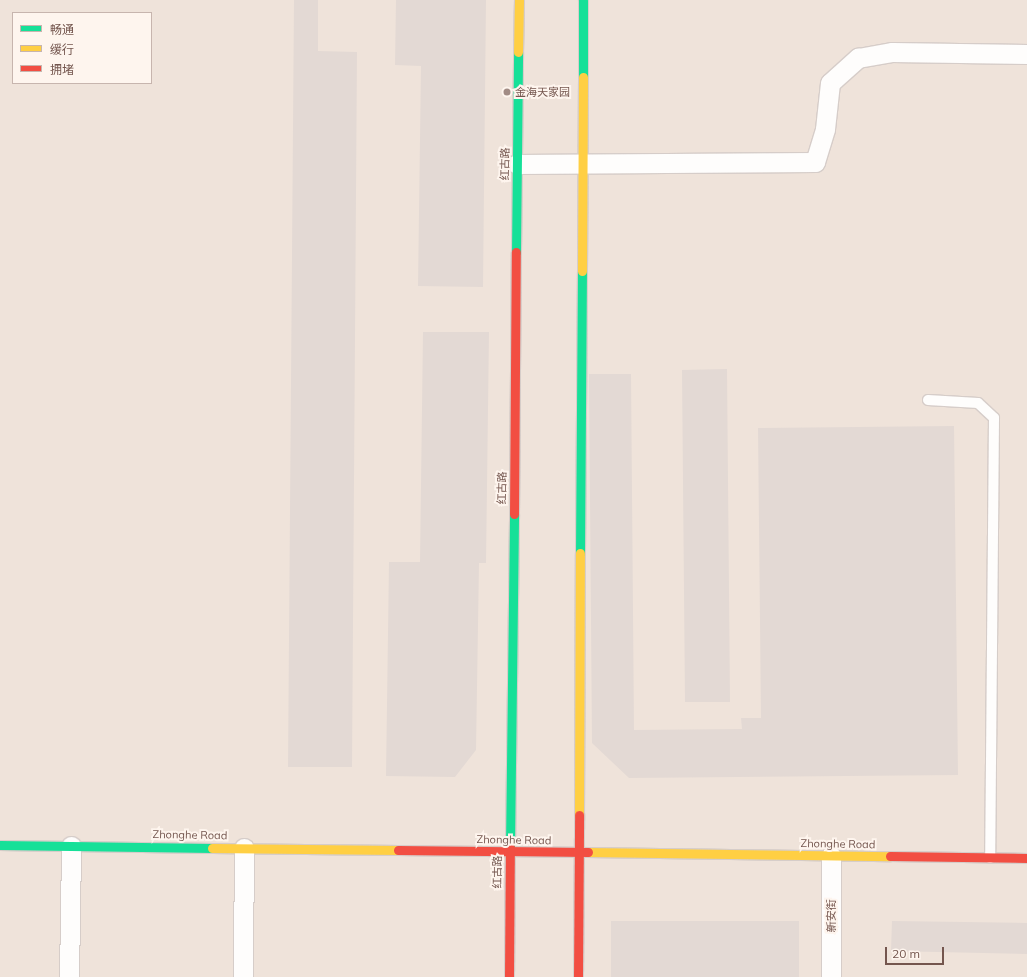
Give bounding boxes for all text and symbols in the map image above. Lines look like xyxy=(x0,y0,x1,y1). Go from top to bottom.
legend xyxy=(12,12,152,84)
text: 畅通 xyxy=(50,22,74,37)
text: 缓行 xyxy=(50,42,74,57)
text: 拥堵 xyxy=(50,62,74,77)
place label: 金海天家园 xyxy=(515,85,570,99)
marker: 金海天家园 xyxy=(502,87,512,97)
street label: 红古路 xyxy=(498,147,512,181)
street label: 红古路 xyxy=(495,471,509,505)
street label: Zhonghe Road xyxy=(153,828,227,842)
street label: Zhonghe Road xyxy=(477,833,551,847)
street label: Zhonghe Road xyxy=(801,837,875,851)
street label: 红古路 xyxy=(490,856,504,888)
street label: 新安街 xyxy=(824,900,838,932)
scale bar xyxy=(887,939,946,965)
text: 20 m xyxy=(892,946,920,961)

